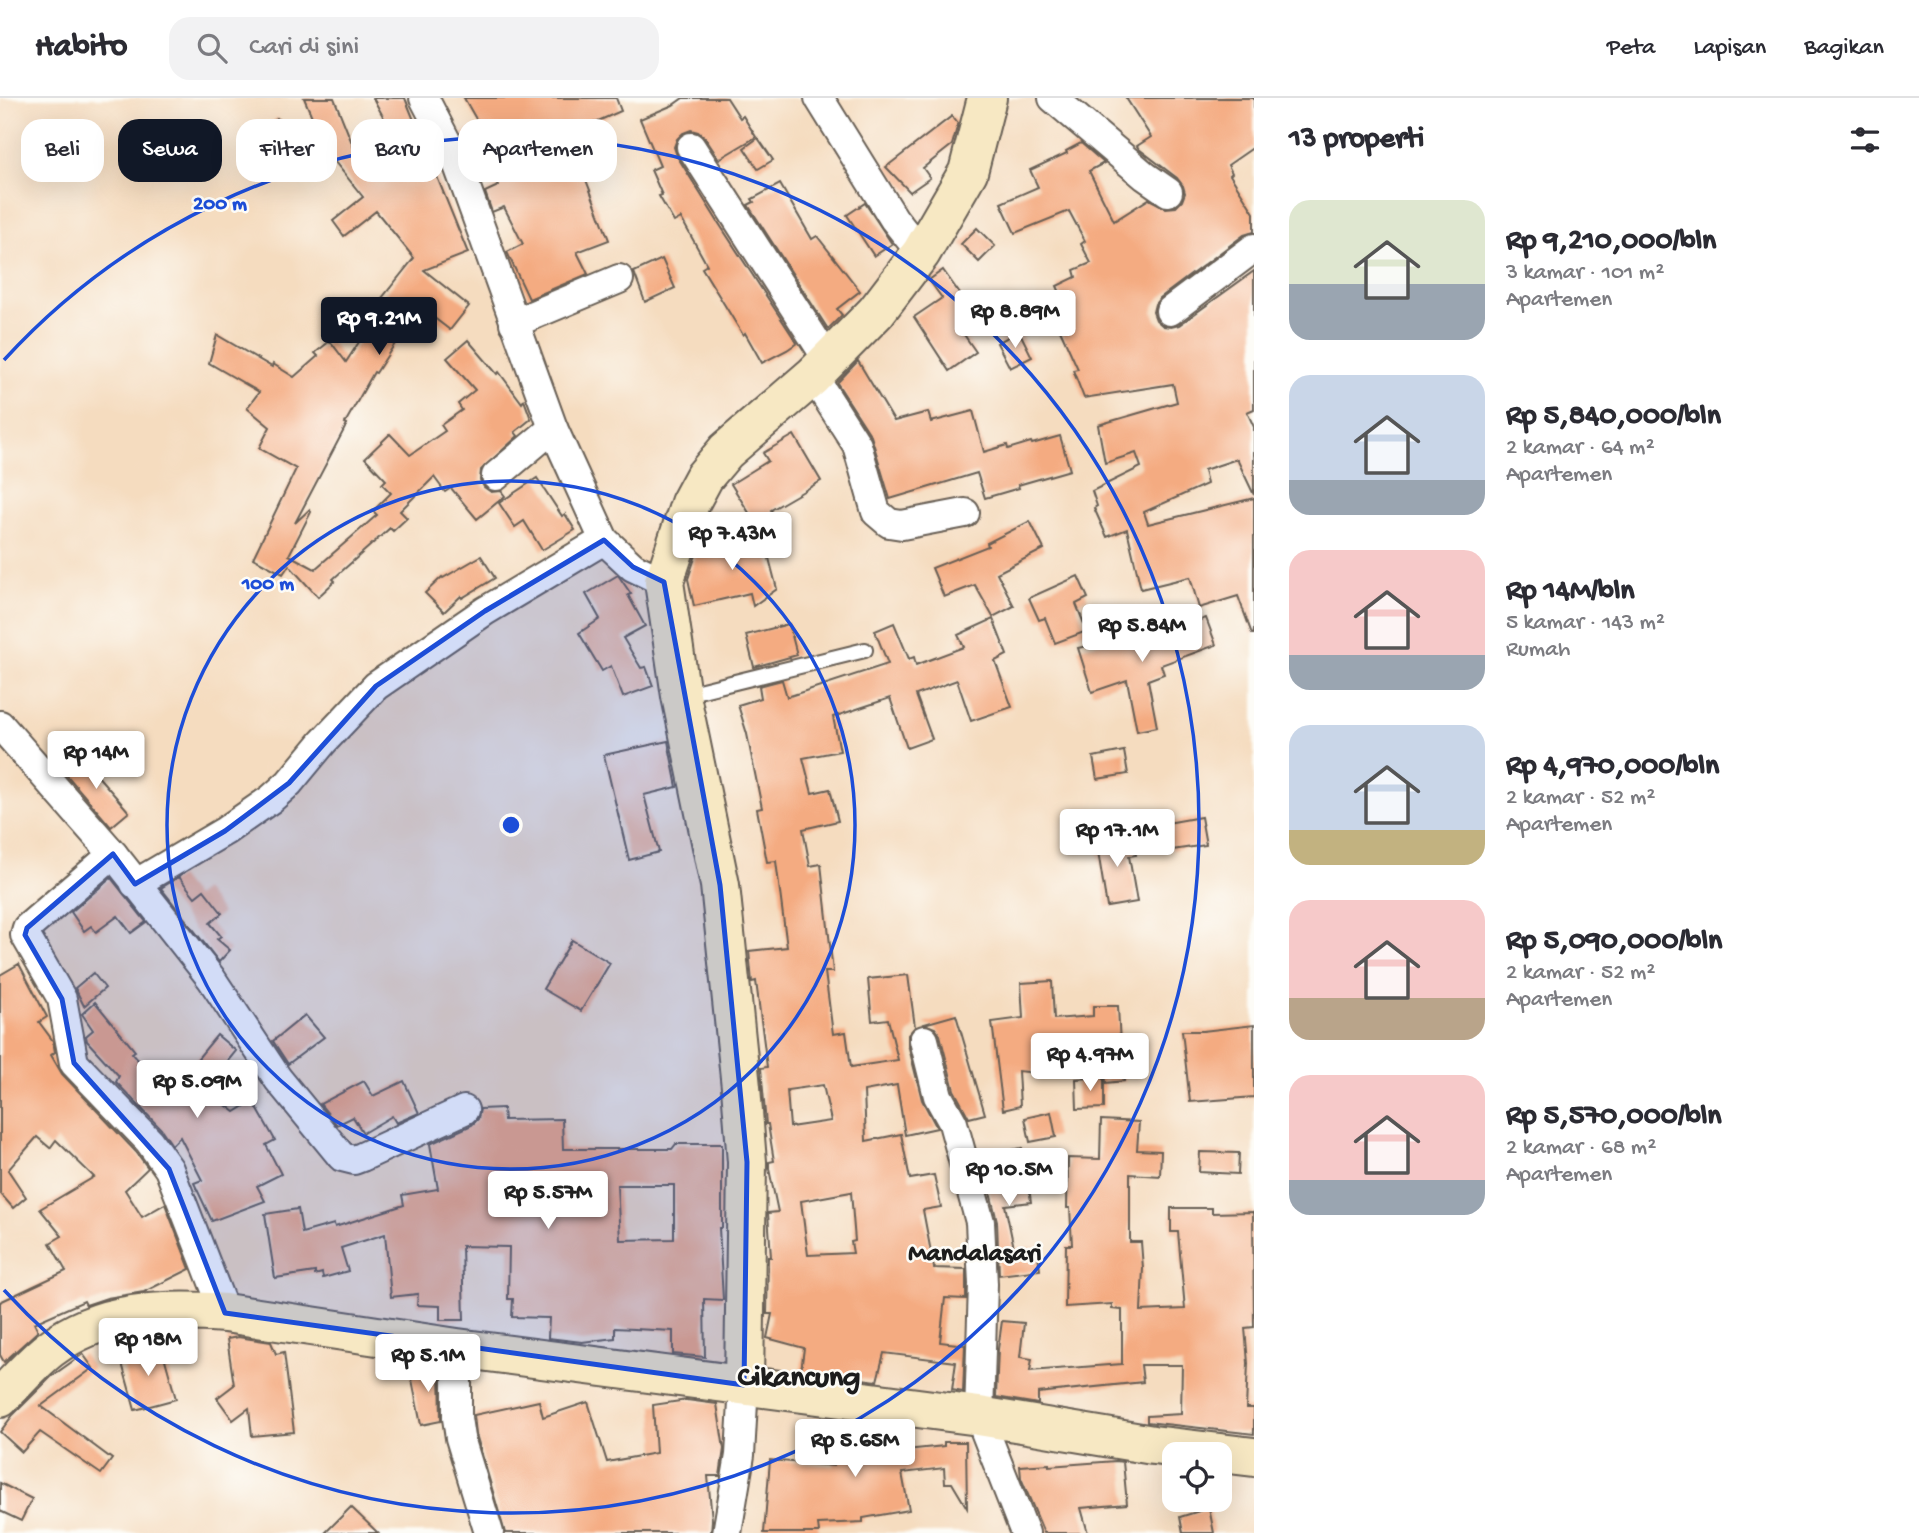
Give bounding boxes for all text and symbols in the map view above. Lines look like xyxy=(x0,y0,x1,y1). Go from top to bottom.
search box xyxy=(169,17,659,80)
text: Habito xyxy=(35,29,127,67)
icon: search xyxy=(193,29,231,67)
text: Cari di sini xyxy=(249,33,359,64)
text: Peta xyxy=(1607,34,1655,63)
text: Lapisan xyxy=(1693,34,1766,63)
text: Bagikan xyxy=(1804,34,1884,63)
chip: Beli xyxy=(21,119,104,182)
chip: Sewa xyxy=(118,119,222,182)
chip: Filter xyxy=(236,119,337,182)
chip: Baru xyxy=(351,119,444,182)
chip: Apartemen xyxy=(458,119,617,182)
icon: filters xyxy=(1846,121,1884,159)
text: 13 properti xyxy=(1289,123,1424,158)
text: 200 m xyxy=(193,193,247,218)
text: Rp 9,210,000/bln xyxy=(1506,225,1716,260)
icon: home xyxy=(1345,228,1429,312)
text: 3 kamar · 101 m² xyxy=(1506,260,1664,287)
text: Apartemen xyxy=(1506,287,1612,314)
pin: Rp 8.89M xyxy=(943,290,1087,350)
pin: Rp 9.21M xyxy=(307,298,451,357)
text: Rp 8.89M xyxy=(971,299,1059,326)
text: Rp 9.21M xyxy=(337,306,421,333)
text: Rp 5,840,000/bln xyxy=(1506,400,1721,435)
icon: home xyxy=(1345,403,1429,487)
text: 2 kamar · 64 m² xyxy=(1506,435,1655,462)
text: Apartemen xyxy=(1506,462,1612,489)
pin: Rp 7.43M xyxy=(660,512,804,572)
text: Rp 7.43M xyxy=(689,521,775,548)
text: 100 m xyxy=(241,573,294,598)
text: Rp 14M/bln xyxy=(1506,575,1635,610)
icon: home xyxy=(1345,578,1429,662)
pin: Rp 5.84M xyxy=(1070,604,1214,664)
text: 5 kamar · 143 m² xyxy=(1506,610,1665,637)
text: Rp 5.84M xyxy=(1098,613,1186,640)
text: Rumah xyxy=(1506,637,1570,664)
pin: Rp 14M xyxy=(39,732,153,791)
text: Rp 14M xyxy=(64,740,128,767)
text: Rp 4,970,000/bln xyxy=(1506,750,1719,785)
icon: home xyxy=(1345,753,1429,837)
text: 2 kamar · 52 m² xyxy=(1506,785,1655,812)
pin: Rp 17.1M xyxy=(1045,810,1189,869)
text: Apartemen xyxy=(1506,812,1612,839)
centre of rings xyxy=(499,813,523,837)
text: Rp 17.1M xyxy=(1076,818,1158,845)
text: Rp 5,090,000/bln xyxy=(1506,925,1722,960)
icon: home xyxy=(1345,928,1429,1012)
text: 2 kamar · 52 m² xyxy=(1506,960,1655,987)
text: Apartemen xyxy=(1506,987,1612,1014)
pin: Rp 4.97M xyxy=(1018,1034,1162,1093)
text: Rp 4.97M xyxy=(1047,1042,1133,1069)
pin: Rp 5.09M xyxy=(125,1060,269,1120)
text: Rp 5.09M xyxy=(153,1069,241,1096)
text: Rp 5,570,000/bln xyxy=(1506,1100,1722,1135)
icon: home xyxy=(1345,1103,1429,1187)
text: 2 kamar · 68 m² xyxy=(1506,1135,1656,1162)
pin: Rp 10.5M xyxy=(937,1148,1081,1208)
text: Rp 10.5M xyxy=(966,1157,1052,1184)
text: Apartemen xyxy=(1506,1162,1612,1189)
pin: Rp 5.57M xyxy=(476,1172,620,1231)
text: Rp 5.57M xyxy=(504,1180,592,1207)
district label: Mandalasari xyxy=(908,1240,1042,1271)
pin: Rp 18M xyxy=(91,1318,205,1378)
text: Rp 18M xyxy=(115,1327,181,1354)
pin: Rp 5.1M xyxy=(363,1334,493,1394)
text: Rp 5.1M xyxy=(391,1343,465,1370)
district label: Cikancung xyxy=(738,1362,860,1397)
pin: Rp 5.65M xyxy=(783,1420,927,1479)
text: Rp 5.65M xyxy=(811,1428,899,1455)
map controls xyxy=(1162,1442,1232,1512)
button: locate xyxy=(1162,1442,1232,1512)

